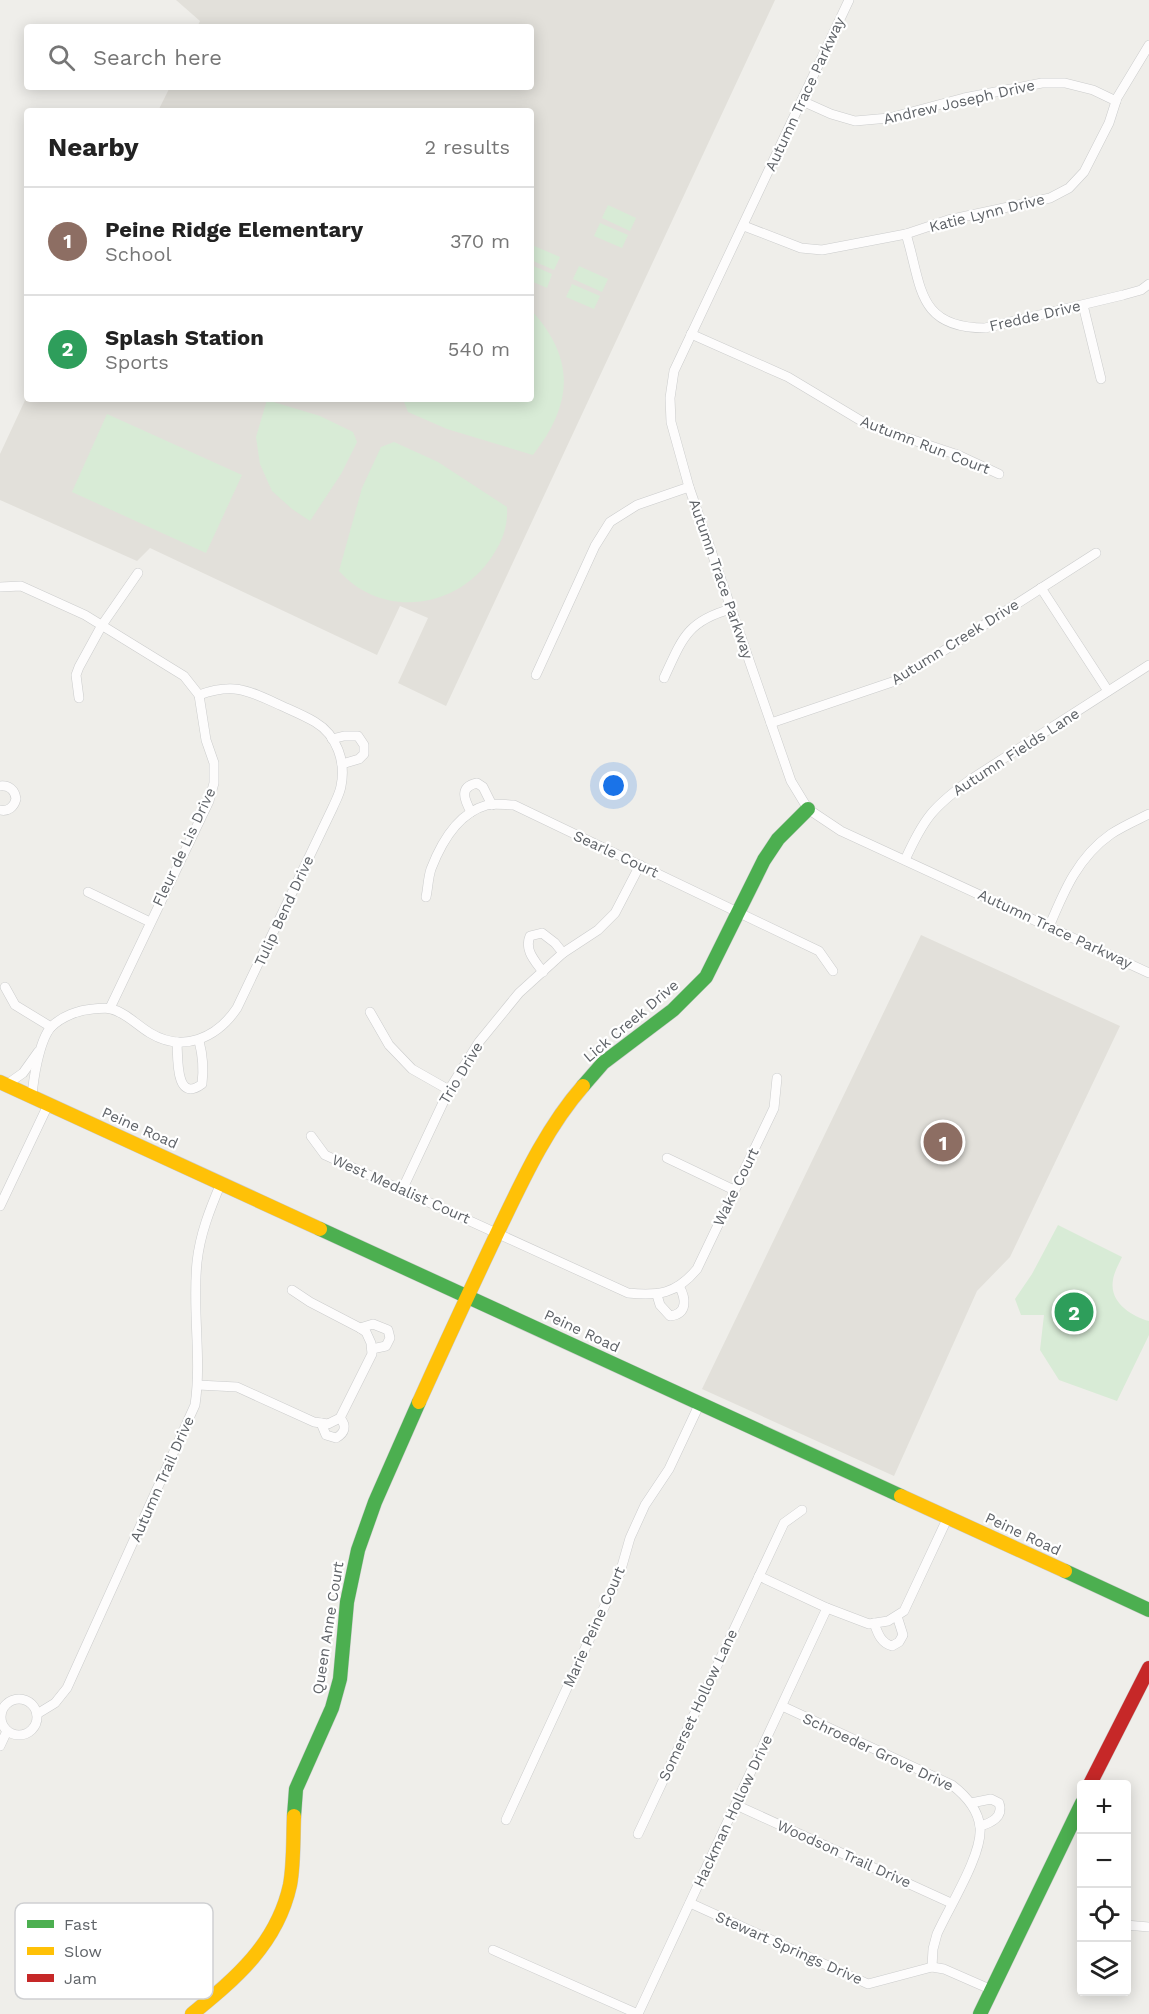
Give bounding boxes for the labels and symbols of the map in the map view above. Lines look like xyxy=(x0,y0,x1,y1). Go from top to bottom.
street label: Autumn Trace Parkway xyxy=(761,14,849,174)
street label: Andrew Joseph Drive xyxy=(881,76,1037,128)
street label: Katie Lynn Drive xyxy=(927,190,1047,236)
street label: Fredde Drive xyxy=(988,297,1082,335)
street label: Autumn Run Court xyxy=(858,412,993,478)
street label: Autumn Trace Parkway xyxy=(685,497,757,662)
street label: Autumn Creek Drive xyxy=(888,595,1022,689)
street label: Autumn Fields Lane xyxy=(949,704,1083,800)
your location xyxy=(599,771,628,800)
street label: Fleur de Lis Drive xyxy=(149,785,219,909)
street label: Searle Court xyxy=(571,826,662,882)
street label: Tulip Bend Drive xyxy=(250,853,318,969)
street label: Autumn Trace Parkway xyxy=(975,885,1135,973)
street label: Lick Creek Drive xyxy=(580,976,682,1066)
street label: Trio Drive xyxy=(435,1039,487,1107)
street label: Peine Road xyxy=(99,1103,181,1153)
pin: 1 xyxy=(924,1120,962,1164)
street label: Wake Court xyxy=(709,1144,763,1229)
street label: West Medalist Court xyxy=(329,1150,474,1228)
pin: 2 xyxy=(1054,1290,1094,1334)
street label: Peine Road xyxy=(541,1306,623,1356)
street label: Autumn Trail Drive xyxy=(126,1413,198,1545)
street label: Peine Road xyxy=(982,1509,1064,1559)
street label: Queen Anne Court xyxy=(309,1560,348,1696)
street label: Marie Peine Court xyxy=(559,1563,629,1690)
street label: Somerset Hollow Lane xyxy=(655,1626,741,1784)
street label: Schroeder Grove Drive xyxy=(800,1709,956,1795)
street label: Hackman Hollow Drive xyxy=(690,1732,776,1890)
street label: Woodson Trail Drive xyxy=(774,1816,914,1892)
legend xyxy=(15,1903,213,1999)
street label: Stewart Springs Drive xyxy=(713,1907,865,1989)
text: Fast xyxy=(64,1915,97,1934)
text: Slow xyxy=(64,1942,102,1961)
text: Jam xyxy=(64,1969,97,1988)

